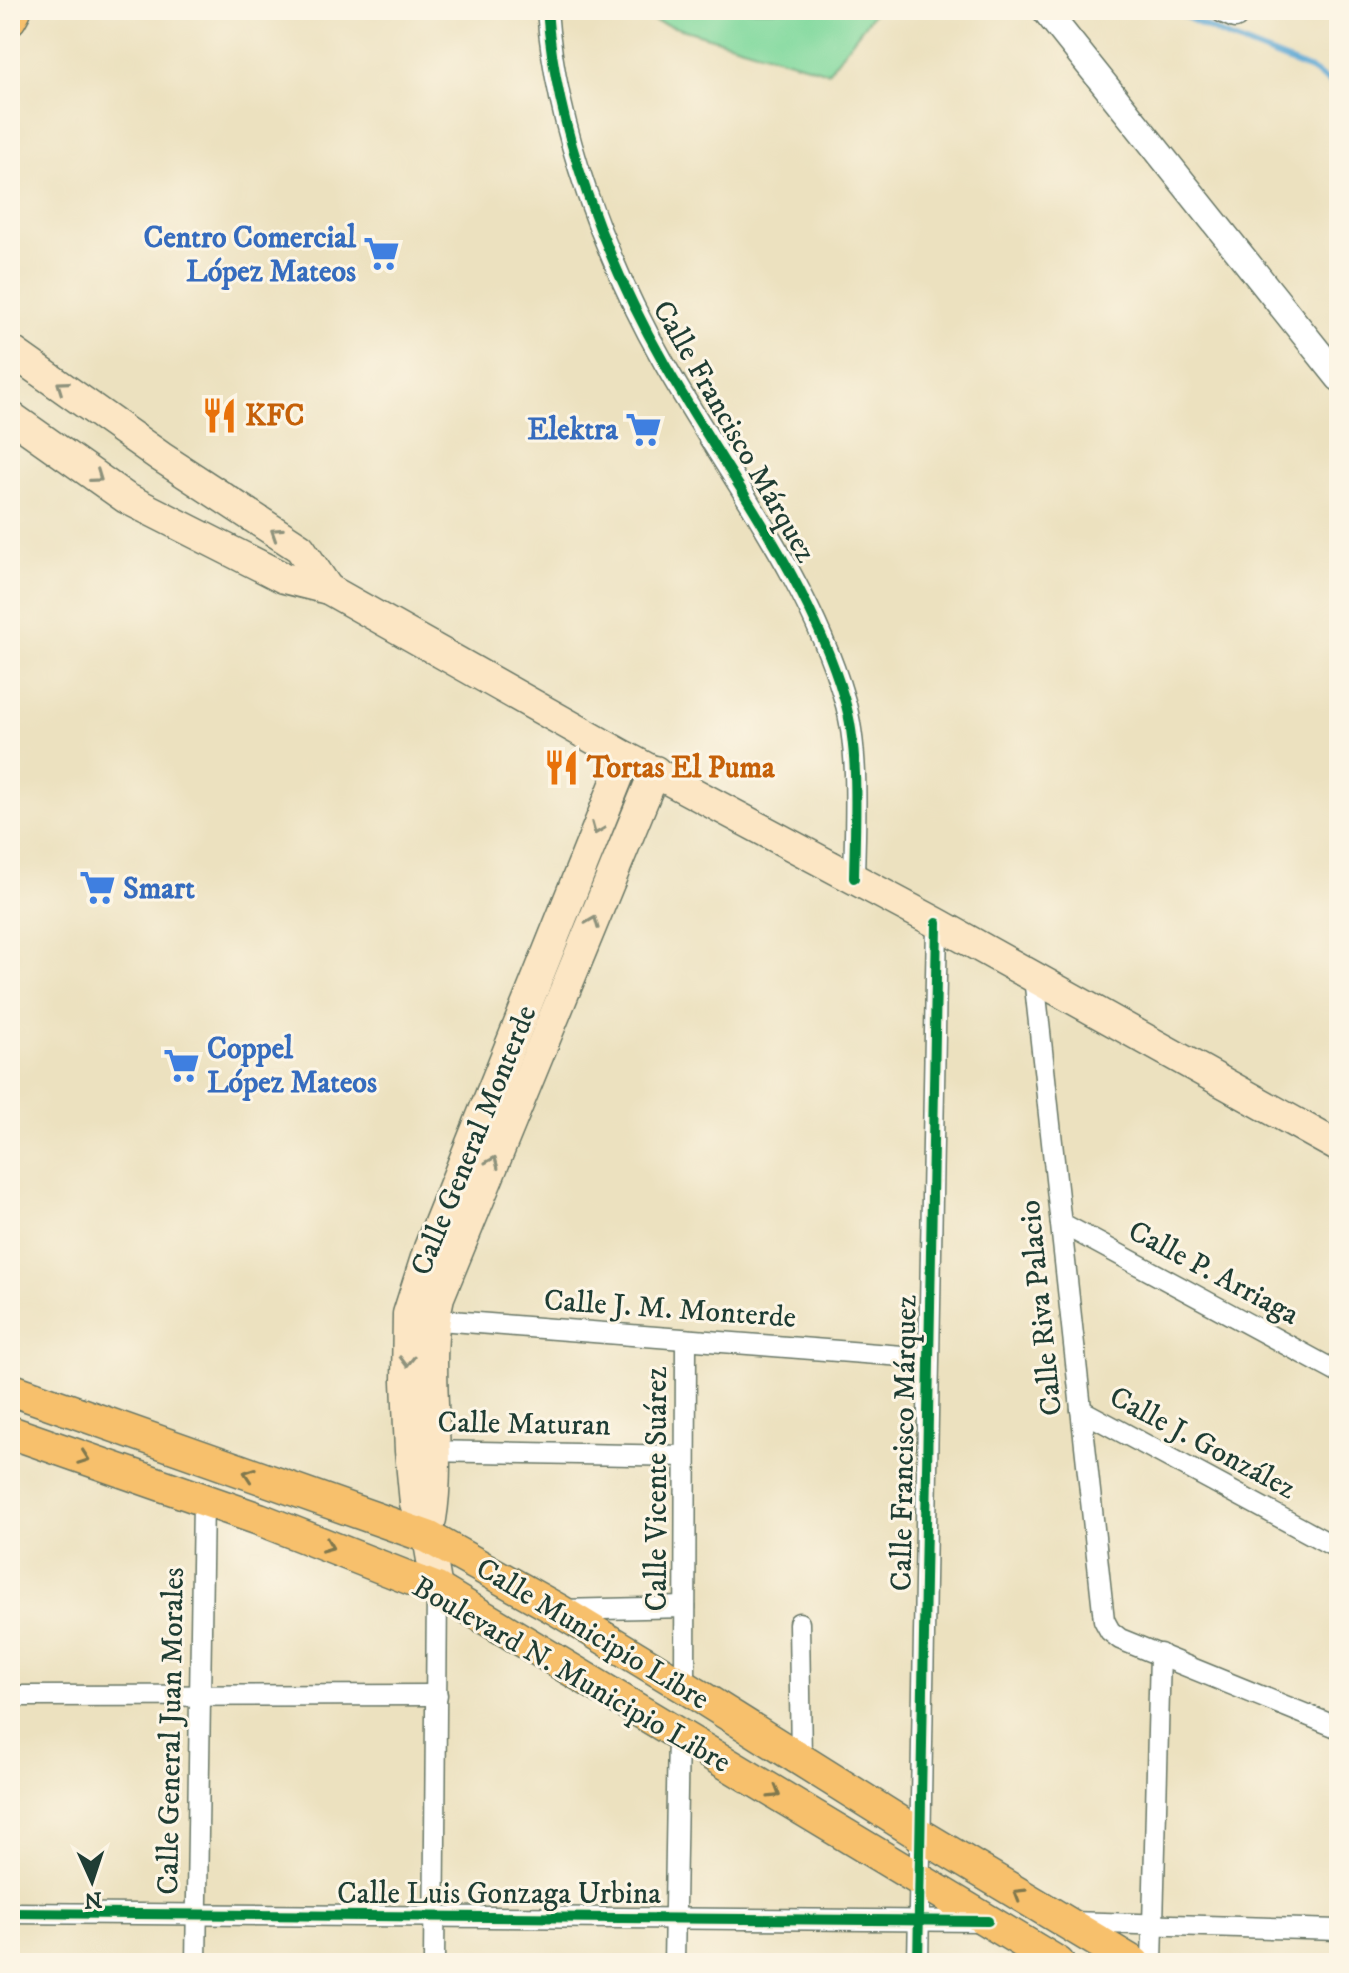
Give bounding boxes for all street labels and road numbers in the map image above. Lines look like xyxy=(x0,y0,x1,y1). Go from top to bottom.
street label: Calle Francisco Márquez xyxy=(644,294,824,569)
street label: Calle General Monterde xyxy=(403,1000,545,1281)
street label: Calle Riva Palacio xyxy=(1012,1198,1071,1418)
street label: Calle P. Arriaga xyxy=(1122,1213,1305,1334)
street label: Calle J. M. Monterde xyxy=(542,1282,797,1337)
street label: Calle Francisco Márquez xyxy=(883,1294,926,1592)
street label: Calle Vicente Suárez xyxy=(639,1367,676,1611)
street label: Calle J. González xyxy=(1103,1379,1302,1508)
street label: Calle Maturan xyxy=(437,1404,611,1445)
street label: Calle Municipio Libre xyxy=(469,1550,716,1719)
street label: Calle General Juan Morales xyxy=(150,1567,193,1895)
street label: Boulevard N. Municipio Libre xyxy=(405,1569,737,1782)
street label: Calle Luis Gonzaga Urbina xyxy=(337,1876,661,1913)

